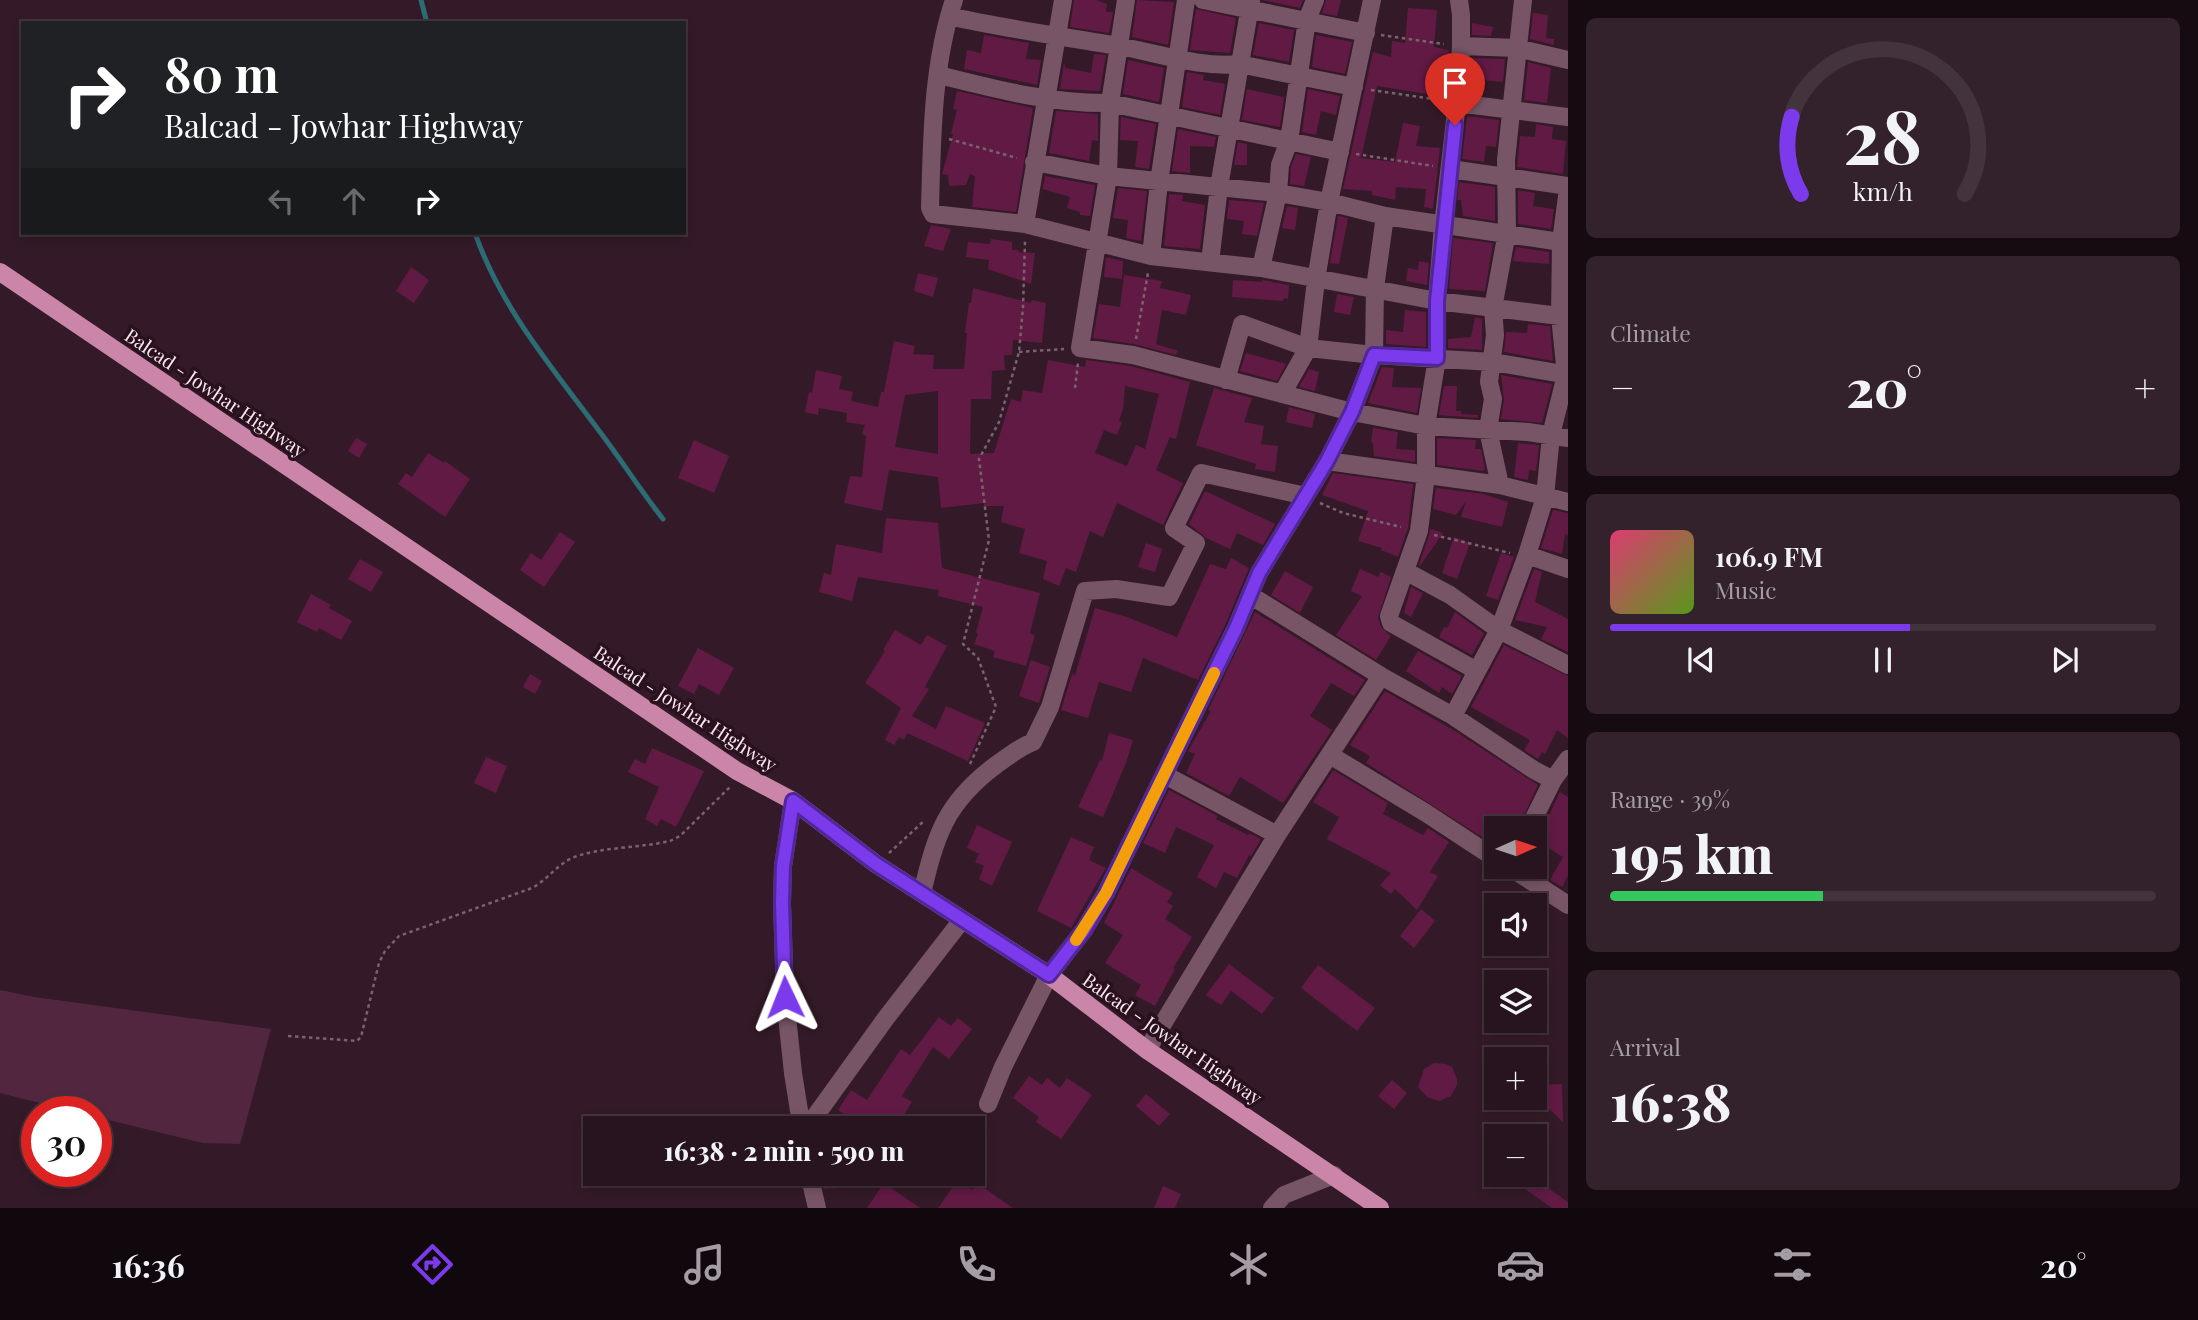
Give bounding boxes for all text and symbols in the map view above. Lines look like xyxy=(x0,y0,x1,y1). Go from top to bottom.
text: 80 m xyxy=(164,40,279,105)
icon: right xyxy=(49,49,140,140)
pin xyxy=(1425,53,1485,125)
icon: arrive xyxy=(1436,64,1474,102)
text: 28 xyxy=(1844,85,1922,182)
text: Balcad - Jowhar Highway xyxy=(164,103,523,146)
text: km/h xyxy=(1853,174,1913,207)
icon: left xyxy=(262,182,300,220)
icon: ahead xyxy=(335,182,373,220)
icon: right xyxy=(408,182,446,220)
text: Climate xyxy=(1610,317,1691,348)
street label: Balcad - Jowhar Highway xyxy=(120,322,312,463)
text: 20° xyxy=(1846,352,1922,421)
text: − xyxy=(1610,361,1635,412)
text: + xyxy=(2134,361,2156,412)
text: 106.9 FM xyxy=(1715,539,1823,574)
text: Music xyxy=(1715,574,1776,605)
street label: Balcad - Jowhar Highway xyxy=(589,639,783,777)
icon: previous xyxy=(1682,641,1720,679)
icon: pause xyxy=(1864,641,1902,679)
icon: next xyxy=(2046,641,2084,679)
text: Range · 39% xyxy=(1610,783,1730,814)
north arrow xyxy=(1484,816,1547,878)
map controls xyxy=(1484,816,1547,1187)
text: 195 km xyxy=(1610,818,1773,887)
button: sound xyxy=(1484,893,1547,956)
position arrow xyxy=(748,960,822,1034)
street label: Balcad - Jowhar Highway xyxy=(1078,966,1268,1110)
button: layers xyxy=(1484,970,1547,1033)
text: Arrival xyxy=(1610,1031,1681,1062)
button: + xyxy=(1484,1047,1547,1110)
text: 16:38 xyxy=(1610,1066,1731,1135)
speed limit sign: 30 xyxy=(21,1096,112,1187)
button: − xyxy=(1484,1124,1547,1187)
text: 16:38 · 2 min · 590 m xyxy=(664,1133,904,1168)
icon: directions xyxy=(408,1240,457,1289)
icon: music xyxy=(680,1240,729,1289)
icon: phone xyxy=(952,1240,1001,1289)
icon: climate xyxy=(1224,1240,1273,1289)
icon: car xyxy=(1496,1240,1545,1289)
icon: filters xyxy=(1768,1240,1817,1289)
text: 16:36 xyxy=(112,1243,185,1286)
text: 20° xyxy=(2040,1243,2086,1286)

